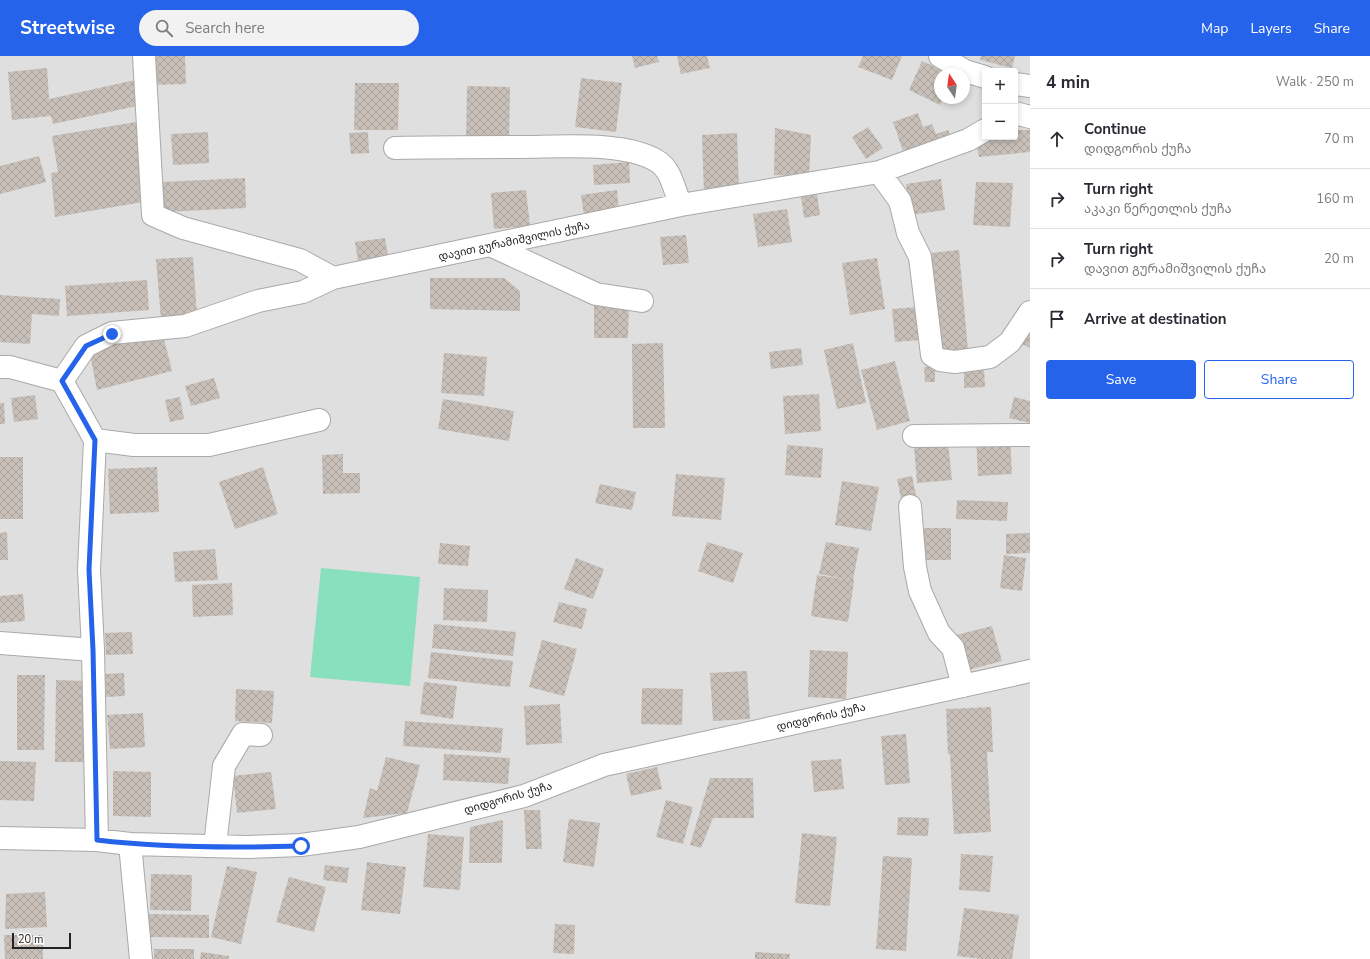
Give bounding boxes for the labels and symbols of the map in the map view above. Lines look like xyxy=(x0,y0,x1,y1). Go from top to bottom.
north arrow xyxy=(934,68,970,104)
street label: დავით გურამიშვილის ქუჩა xyxy=(437,218,591,264)
route end xyxy=(103,325,121,343)
street label: დიდგორის ქუჩა xyxy=(775,699,867,735)
street label: დიდგორის ქუჩა xyxy=(462,778,554,818)
route start xyxy=(292,837,310,855)
scale bar xyxy=(12,931,71,950)

